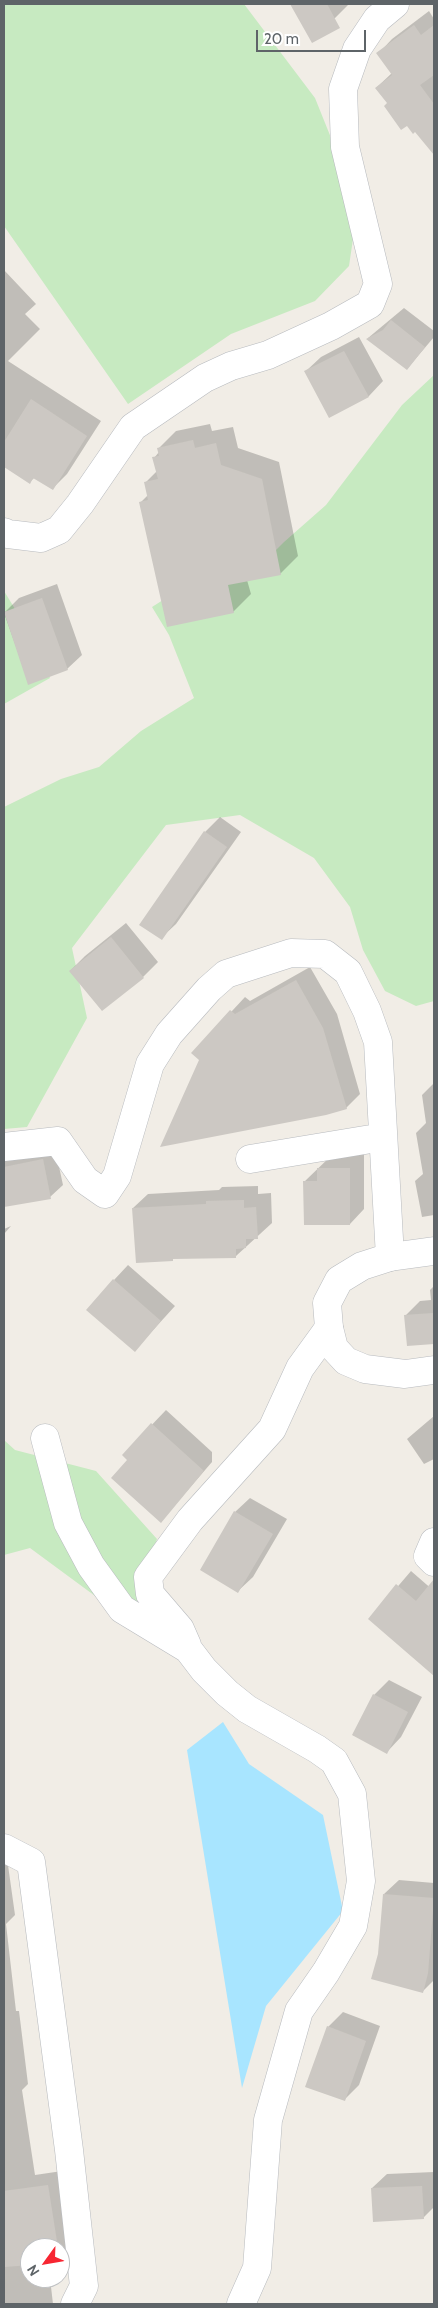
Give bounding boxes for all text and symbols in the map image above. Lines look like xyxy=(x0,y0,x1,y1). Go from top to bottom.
scale bar xyxy=(258,20,368,52)
text: 20 m xyxy=(264,30,299,48)
north arrow xyxy=(20,2238,70,2288)
text: N xyxy=(23,2261,43,2279)

